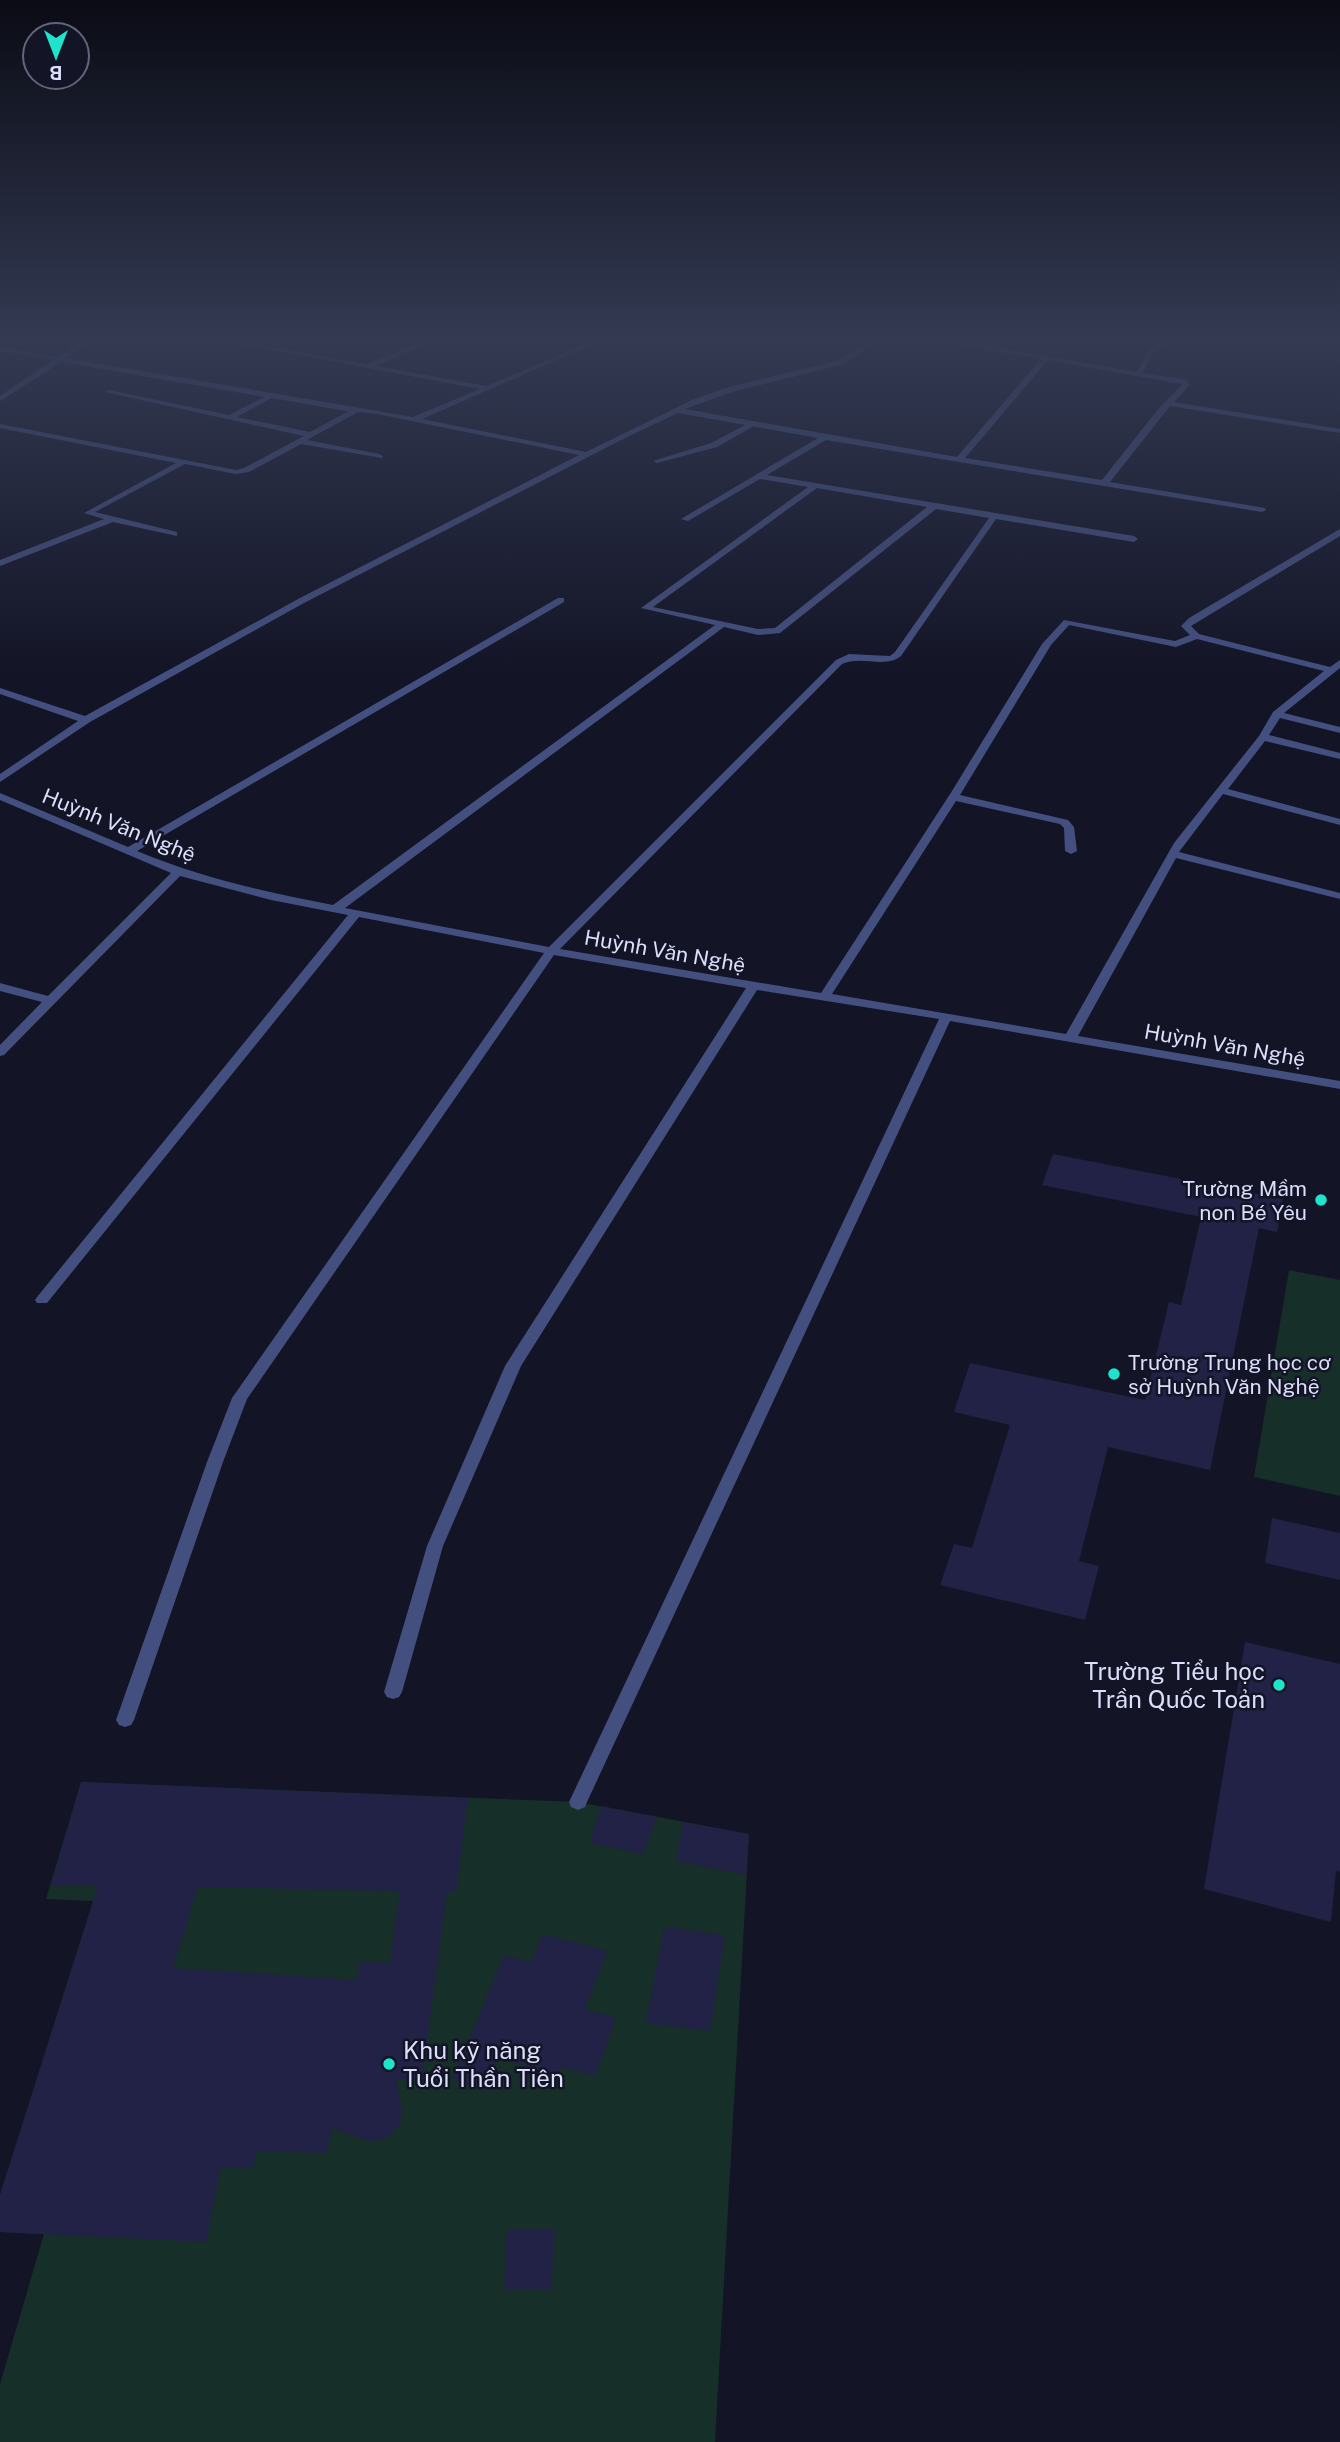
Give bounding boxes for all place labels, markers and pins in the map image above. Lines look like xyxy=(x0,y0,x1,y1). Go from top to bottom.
place label: Trường Mầm non Bé Yêu xyxy=(1183,1176,1307,1225)
marker: Trường Mầm non Bé Yêu xyxy=(1313,1192,1329,1208)
place label: Trường Trung học cơ sở Huỳnh Văn Nghệ xyxy=(1128,1350,1331,1399)
marker: Trường Trung học cơ sở Huỳnh Văn Nghệ xyxy=(1106,1366,1122,1382)
place label: Trường Tiểu học Trần Quốc Toản xyxy=(1084,1657,1265,1713)
marker: Trường Tiểu học Trần Quốc Toản xyxy=(1271,1677,1287,1693)
place label: Khu kỹ năng Tuổi Thần Tiên xyxy=(403,2036,564,2092)
marker: Khu kỹ năng Tuổi Thần Tiên xyxy=(381,2056,397,2072)

